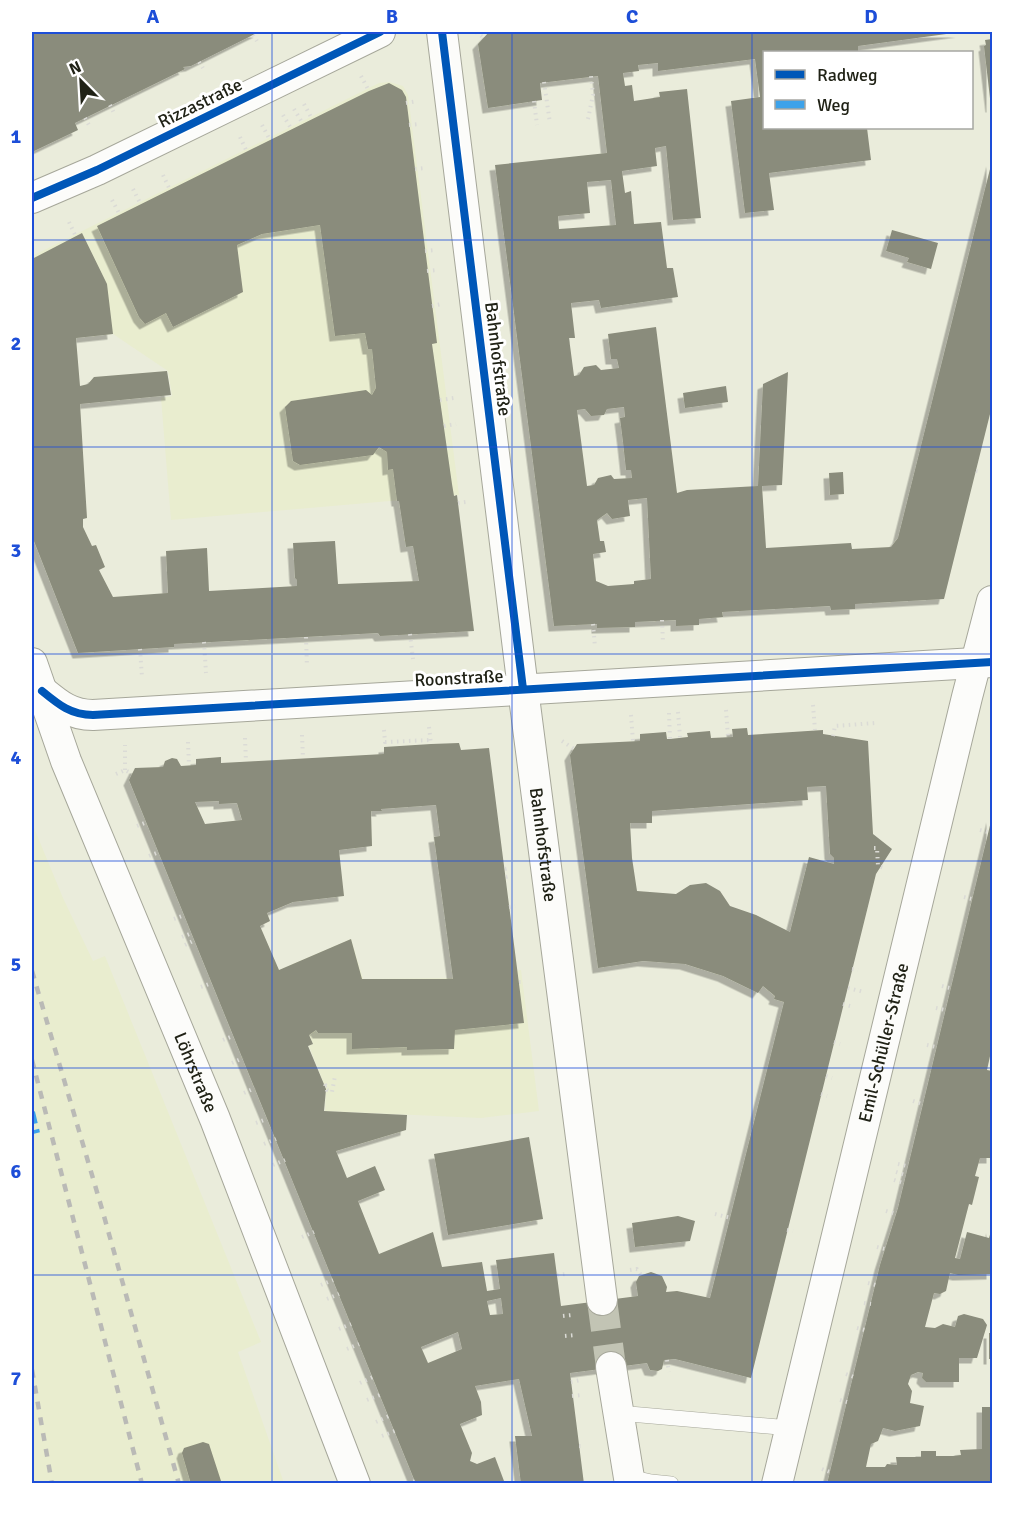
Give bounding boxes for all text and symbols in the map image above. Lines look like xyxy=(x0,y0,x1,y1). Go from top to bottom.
text: A xyxy=(147,4,160,29)
text: B xyxy=(386,4,398,29)
text: C xyxy=(626,4,638,29)
text: D xyxy=(864,4,878,29)
north arrow xyxy=(51,51,111,111)
legend xyxy=(763,51,973,129)
text: N xyxy=(66,57,84,80)
text: Radweg xyxy=(817,64,878,86)
street label: Rizzastraße xyxy=(154,73,246,133)
text: Weg xyxy=(817,94,850,116)
text: 1 xyxy=(11,124,22,149)
street label: Bahnhofstraße xyxy=(480,301,516,417)
text: 2 xyxy=(11,331,21,356)
text: 3 xyxy=(11,538,21,563)
street label: Roonstraße xyxy=(414,665,504,691)
text: 4 xyxy=(11,745,22,770)
street label: Bahnhofstraße xyxy=(525,786,561,903)
text: 5 xyxy=(11,952,21,977)
street label: Emil-Schüller-Straße xyxy=(854,961,913,1125)
street label: Löhrstraße xyxy=(169,1029,222,1116)
text: 6 xyxy=(11,1159,22,1184)
text: 7 xyxy=(11,1366,22,1391)

